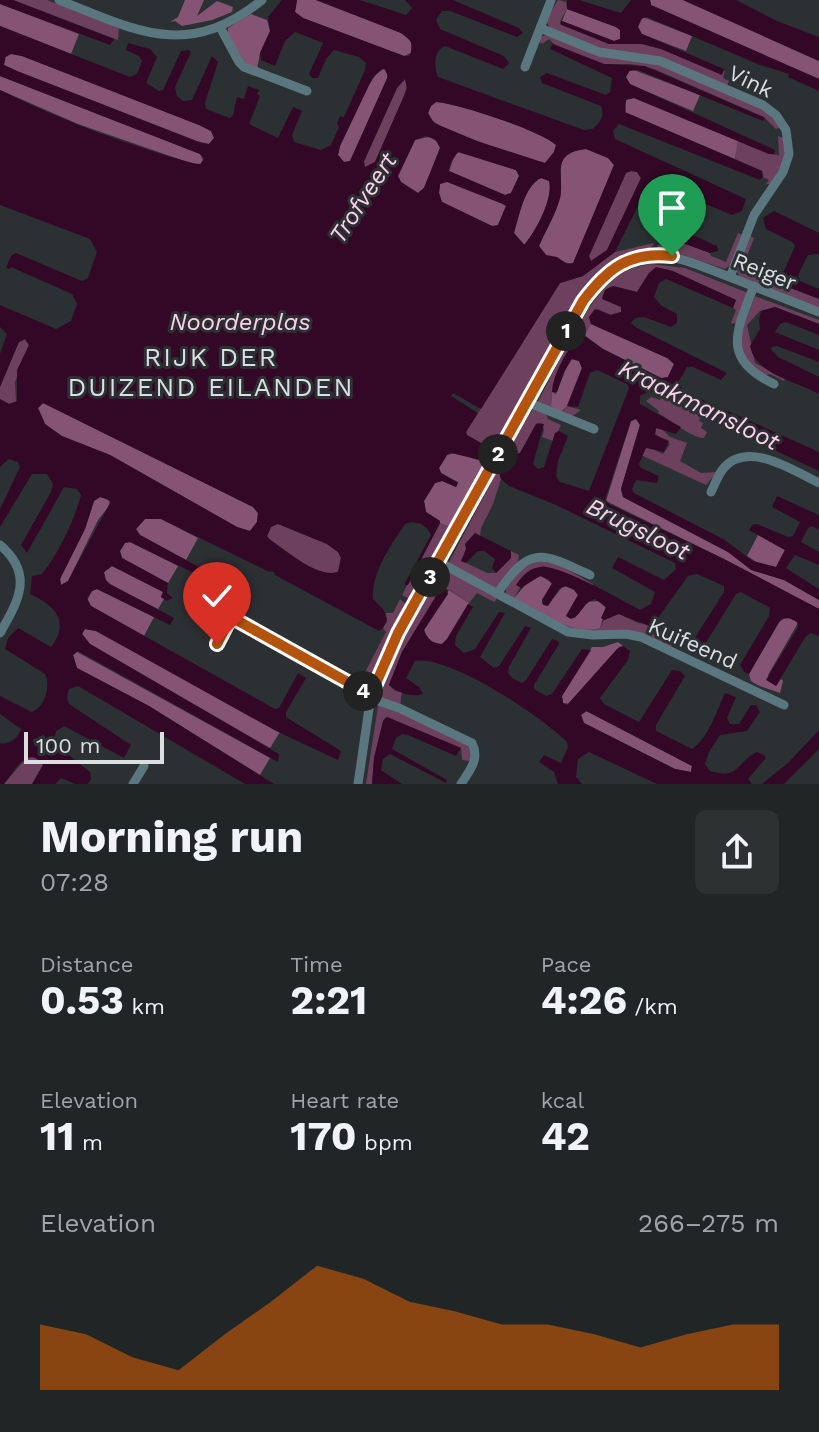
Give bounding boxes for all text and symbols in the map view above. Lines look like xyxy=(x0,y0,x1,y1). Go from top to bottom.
street label: Vink xyxy=(725,60,777,103)
water label: Trofveert xyxy=(323,146,403,248)
pin xyxy=(638,174,706,256)
icon: arrive xyxy=(650,186,694,230)
street label: Reiger xyxy=(729,247,800,295)
water label: Noorderplas xyxy=(169,308,311,336)
pin: 1 xyxy=(546,311,586,351)
text: 1 xyxy=(561,318,571,343)
district label: RIJK DER DUIZEND EILANDEN xyxy=(67,342,355,402)
water label: Kraakmansloot xyxy=(614,354,785,457)
pin: 2 xyxy=(478,434,518,474)
text: 2 xyxy=(491,441,505,466)
water label: Brugsloot xyxy=(582,492,695,566)
pin: 3 xyxy=(410,557,450,597)
pin xyxy=(183,562,251,644)
text: 3 xyxy=(423,564,437,589)
icon: check xyxy=(195,574,239,618)
street label: Kuifeend xyxy=(645,613,741,674)
pin: 4 xyxy=(343,671,383,711)
text: 4 xyxy=(356,678,370,703)
scale bar xyxy=(24,728,164,764)
text: 100 m xyxy=(36,733,100,758)
button: share xyxy=(695,810,779,894)
text: Morning run xyxy=(40,811,303,863)
text: 07:28 xyxy=(40,867,109,897)
text: Distance xyxy=(40,952,134,977)
text: Time xyxy=(290,952,343,977)
text: Pace xyxy=(541,952,592,977)
text: 0.53 xyxy=(40,977,124,1024)
text: 2:21 xyxy=(290,977,367,1024)
text: 4:26 xyxy=(541,977,627,1024)
text: km xyxy=(124,994,165,1019)
text: /km xyxy=(627,994,678,1019)
text: Elevation xyxy=(40,1088,138,1113)
text: Heart rate xyxy=(290,1088,399,1113)
text: kcal xyxy=(541,1088,584,1113)
text: 11 xyxy=(40,1113,74,1160)
text: 170 xyxy=(290,1113,357,1160)
text: 42 xyxy=(541,1113,590,1160)
text: m xyxy=(74,1130,103,1155)
text: bpm xyxy=(357,1130,413,1155)
text: Elevation xyxy=(40,1208,156,1238)
text: 266–275 m xyxy=(638,1208,779,1238)

